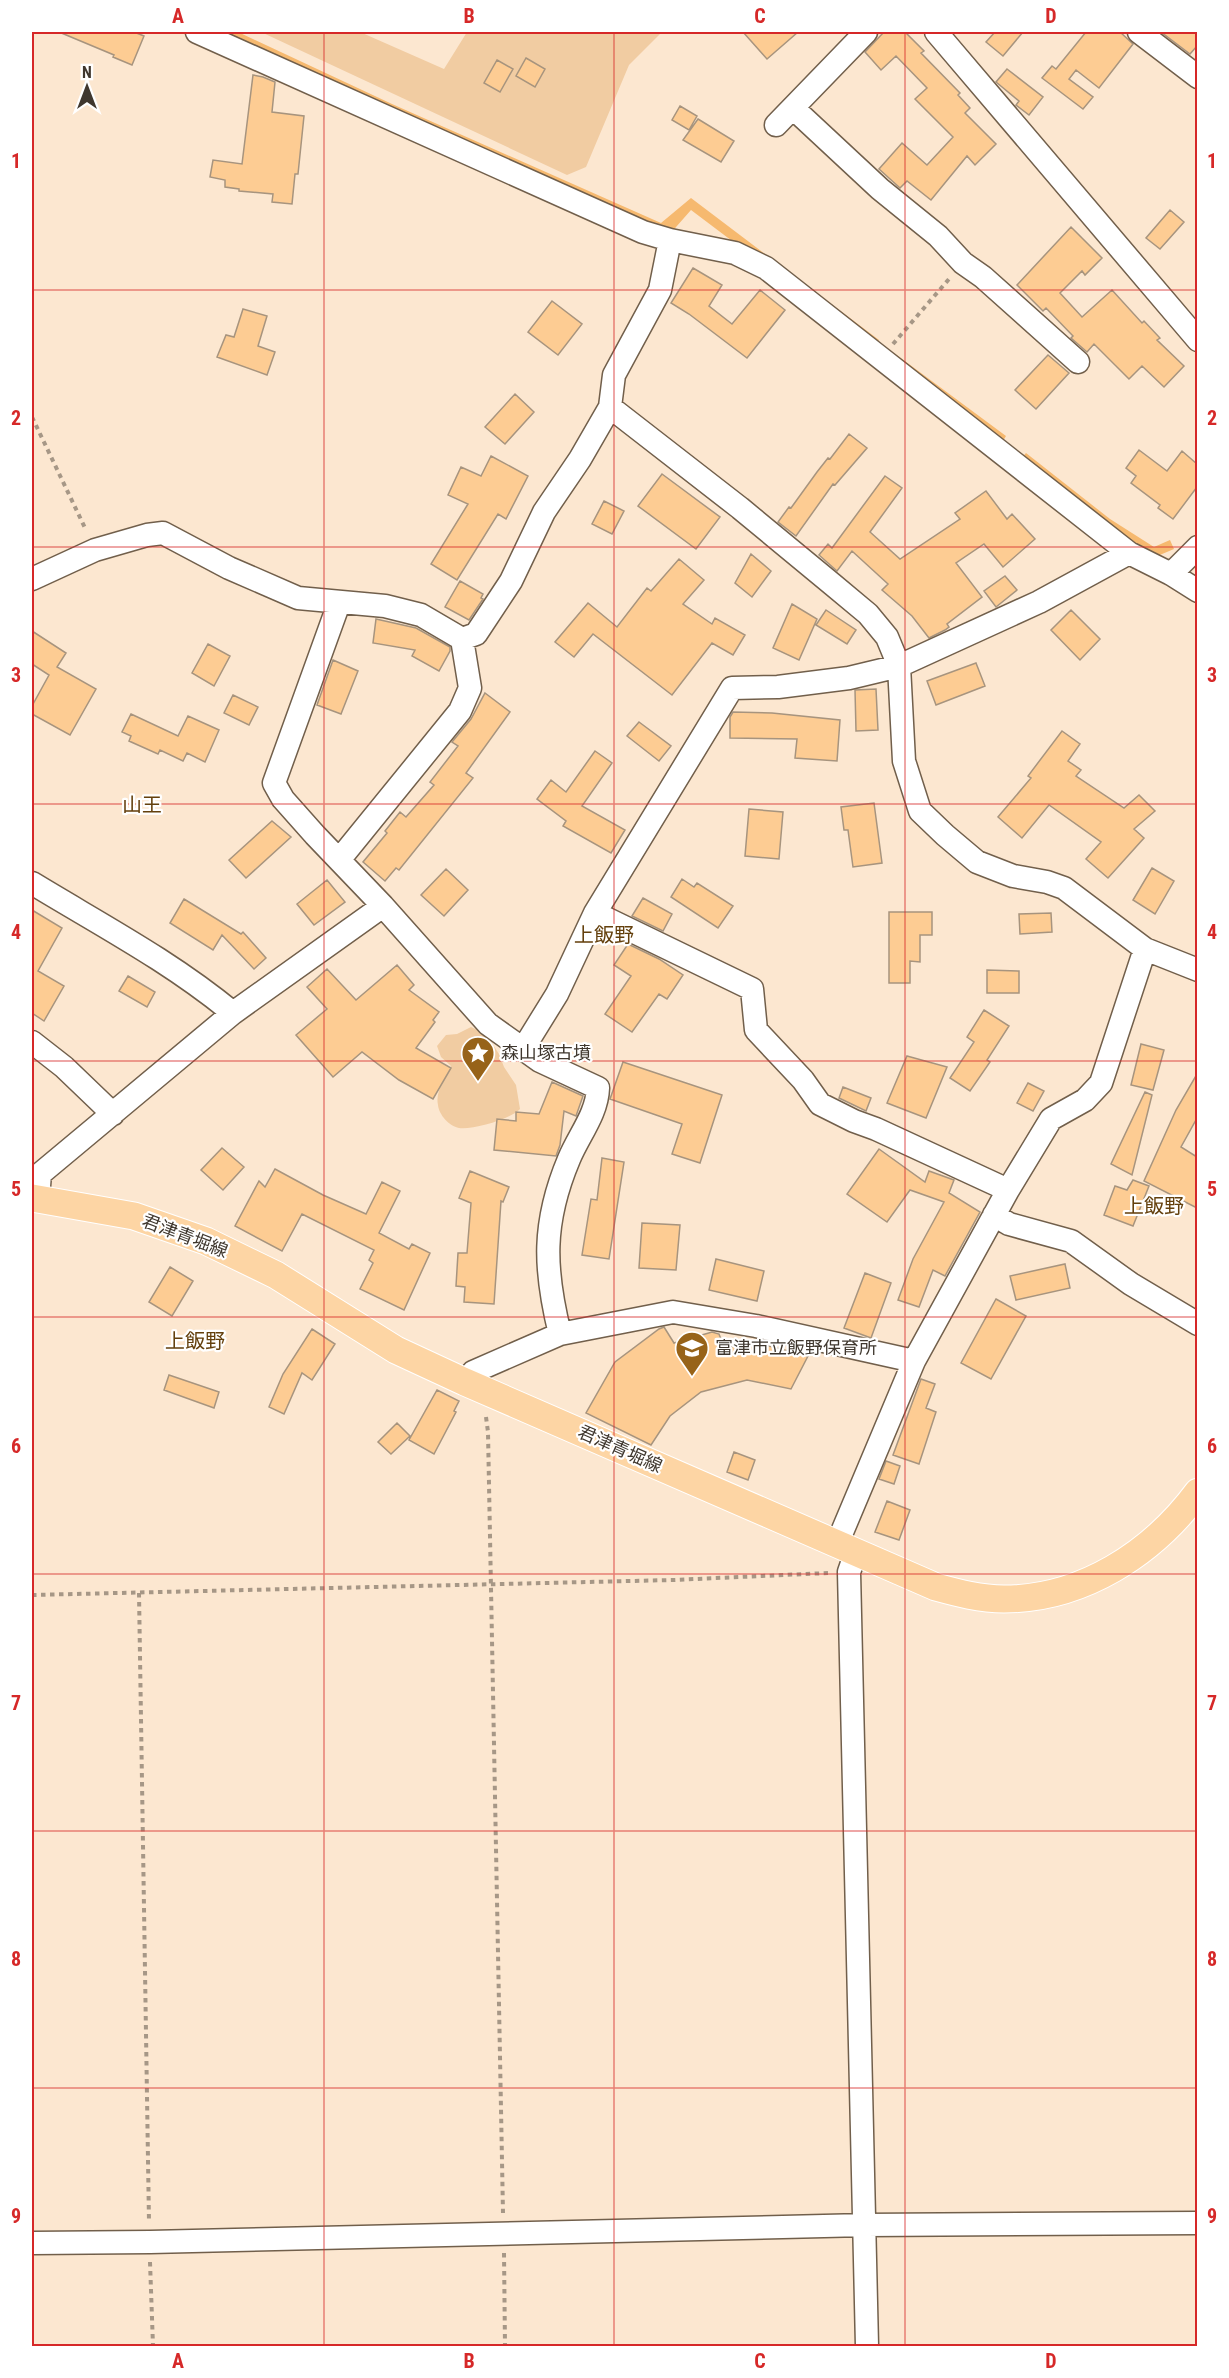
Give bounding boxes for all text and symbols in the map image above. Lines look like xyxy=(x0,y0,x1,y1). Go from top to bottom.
text: A xyxy=(172,4,184,28)
text: B xyxy=(463,4,475,28)
text: C xyxy=(754,4,766,28)
text: D xyxy=(1045,4,1057,28)
north arrow xyxy=(57,57,117,117)
text: N xyxy=(82,63,92,82)
text: 1 xyxy=(11,149,21,173)
text: 1 xyxy=(1207,149,1217,173)
text: 2 xyxy=(11,406,21,430)
text: 2 xyxy=(1207,406,1217,430)
text: 3 xyxy=(11,663,21,687)
text: 3 xyxy=(1207,663,1217,687)
district label: 山王 xyxy=(122,793,162,817)
text: 4 xyxy=(11,920,21,944)
text: 4 xyxy=(1207,920,1217,944)
district label: 上飯野 xyxy=(574,923,634,947)
place icon: 森山塚古墳 xyxy=(460,1035,496,1082)
place label: 森山塚古墳 xyxy=(501,1042,591,1063)
text: 5 xyxy=(11,1177,21,1201)
text: 5 xyxy=(1207,1177,1217,1201)
district label: 上飯野 xyxy=(1124,1194,1184,1218)
street label: 君津青堀線 xyxy=(139,1210,231,1261)
district label: 上飯野 xyxy=(165,1329,225,1353)
school or university icon: 富津市立飯野保育所 xyxy=(674,1330,710,1377)
place label: 富津市立飯野保育所 xyxy=(715,1337,877,1358)
street label: 君津青堀線 xyxy=(575,1421,666,1476)
text: 6 xyxy=(11,1434,21,1458)
text: 6 xyxy=(1207,1434,1217,1458)
text: 7 xyxy=(11,1691,21,1715)
text: 7 xyxy=(1207,1691,1217,1715)
text: 8 xyxy=(11,1947,21,1971)
text: 8 xyxy=(1207,1947,1217,1971)
text: 9 xyxy=(11,2204,21,2228)
text: 9 xyxy=(1207,2204,1217,2228)
text: A xyxy=(172,2349,184,2373)
text: B xyxy=(463,2349,475,2373)
text: C xyxy=(754,2349,766,2373)
text: D xyxy=(1045,2349,1057,2373)

